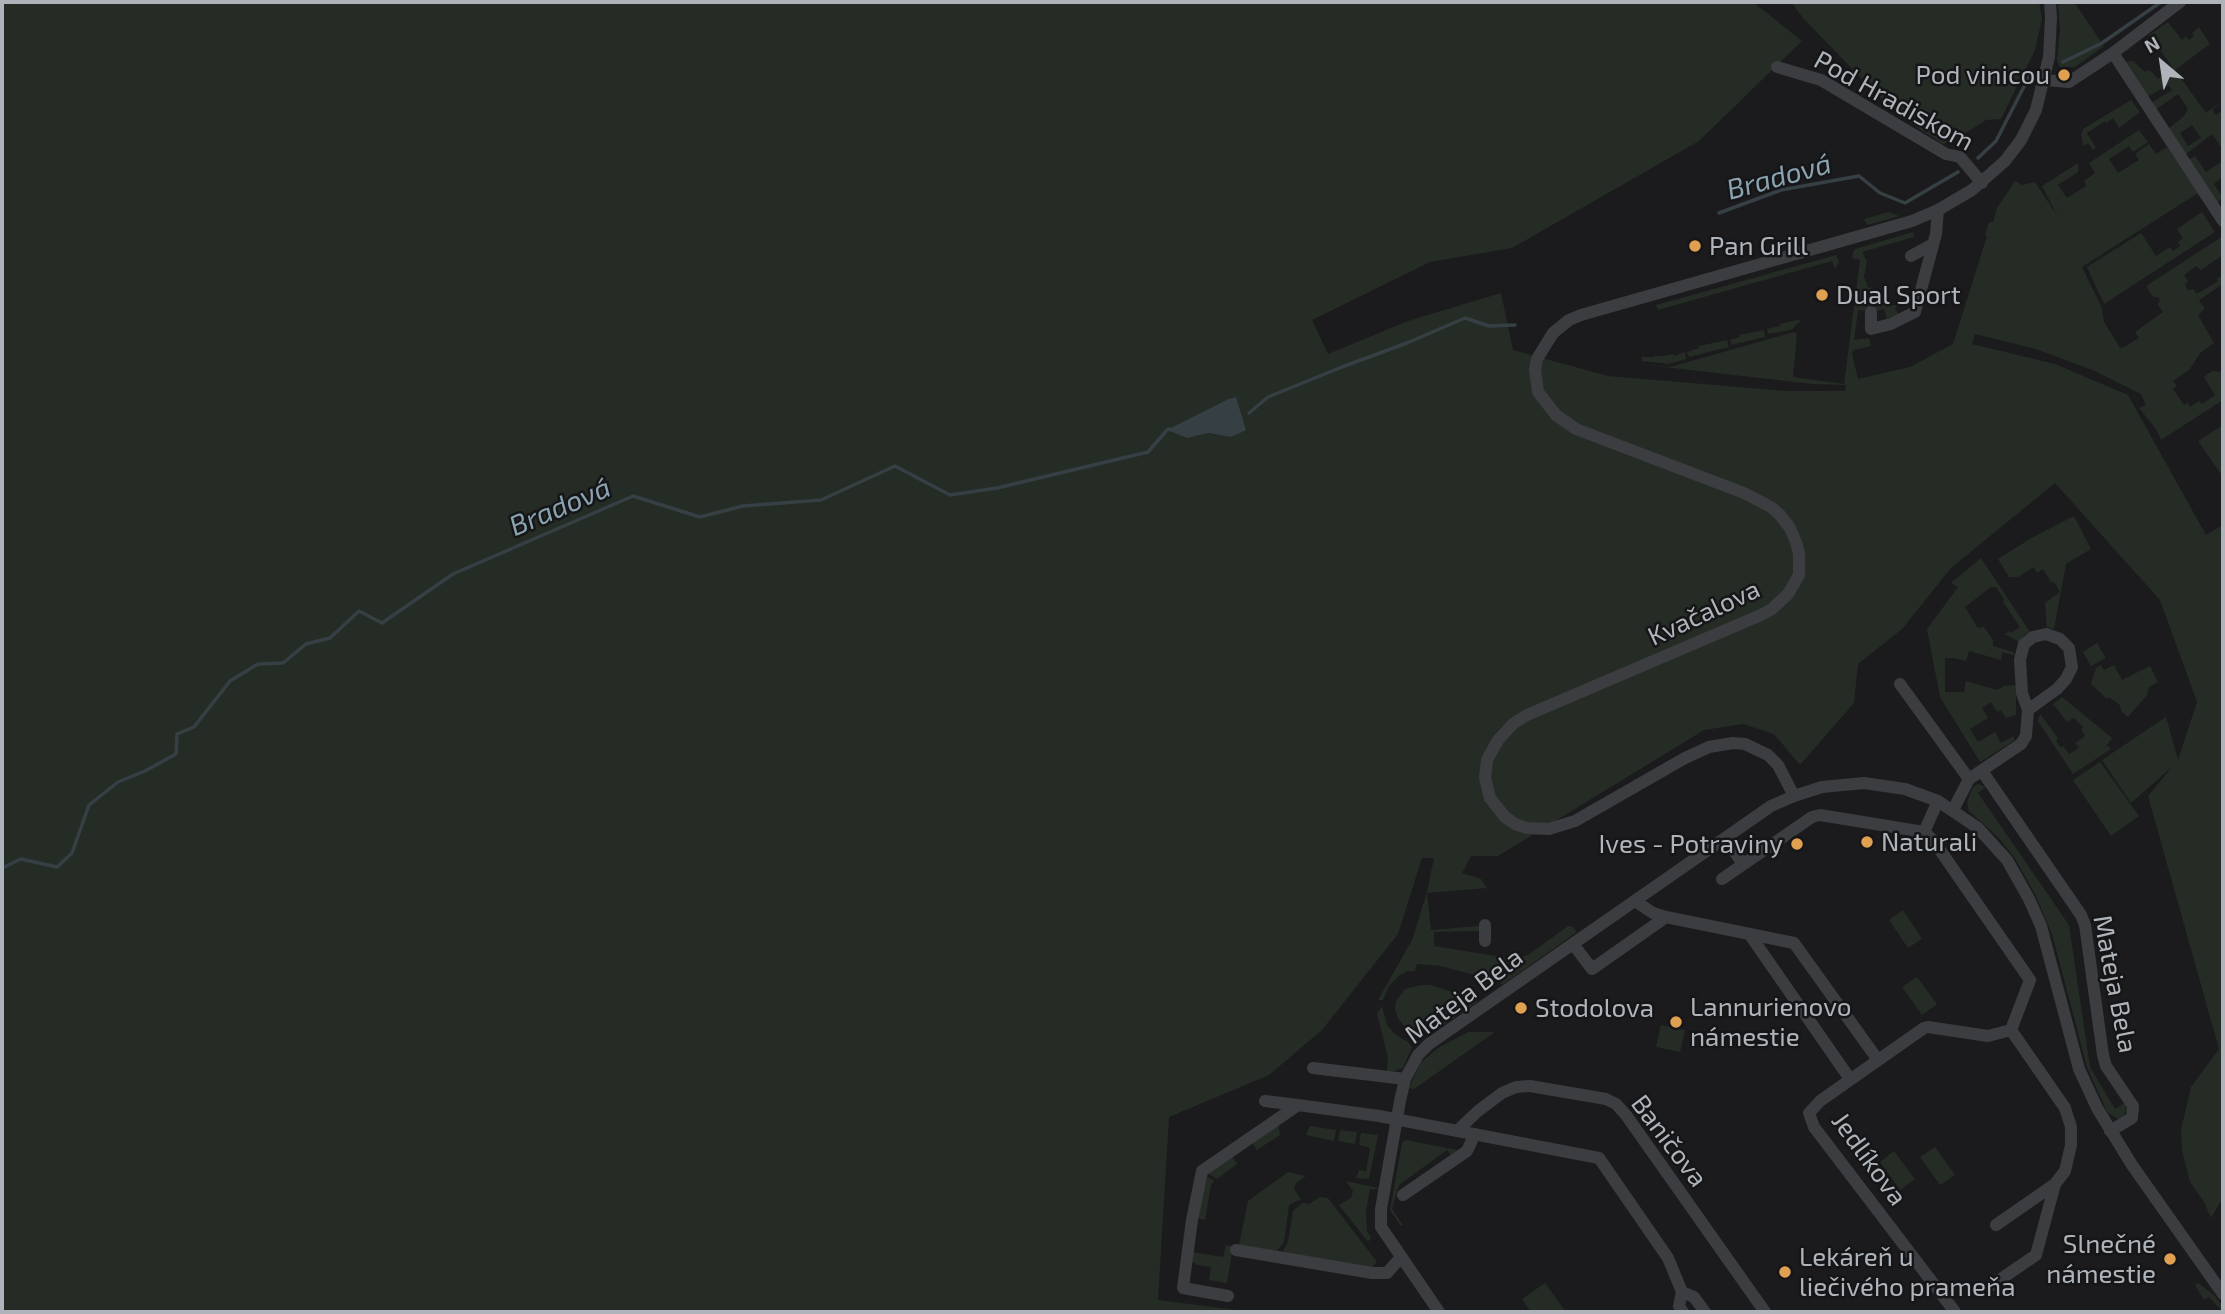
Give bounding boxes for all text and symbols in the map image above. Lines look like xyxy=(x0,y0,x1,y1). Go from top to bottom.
north arrow xyxy=(2127,28,2197,98)
text: N xyxy=(2140,31,2163,58)
street label: Pod Hradiskom xyxy=(1809,44,1979,158)
place label: Pod vinicou xyxy=(1915,59,2050,91)
marker: Pod vinicou xyxy=(2056,67,2072,83)
water label: Bradová xyxy=(1723,147,1835,207)
place label: Pan Grill xyxy=(1709,230,1808,262)
marker: Pan Grill xyxy=(1687,238,1703,254)
place label: Dual Sport xyxy=(1836,279,1961,311)
marker: Dual Sport xyxy=(1814,287,1830,303)
water label: Bradová xyxy=(504,471,616,543)
street label: Kvačalova xyxy=(1643,574,1765,652)
place label: Naturali xyxy=(1881,826,1977,858)
place label: Ives - Potraviny xyxy=(1599,828,1783,860)
marker: Naturali xyxy=(1859,834,1875,850)
marker: Ives - Potraviny xyxy=(1789,836,1805,852)
street label: Mateja Bela xyxy=(2086,913,2144,1055)
street label: Mateja Bela xyxy=(1399,942,1529,1050)
place label: Lannurienovo námestie xyxy=(1690,991,1852,1052)
place label: Stodolova xyxy=(1535,992,1654,1024)
marker: Stodolova xyxy=(1513,1000,1529,1016)
marker: Lannurienovo námestie xyxy=(1668,1014,1684,1030)
street label: Baničova xyxy=(1624,1089,1714,1193)
street label: Jedlíkova xyxy=(1825,1106,1913,1212)
place label: Slnečné námestie xyxy=(2046,1228,2156,1290)
place label: Lekáreň u liečivého prameňa xyxy=(1799,1241,2015,1302)
marker: Slnečné námestie xyxy=(2162,1251,2178,1267)
marker: Lekáreň u liečivého prameňa xyxy=(1777,1264,1793,1280)

